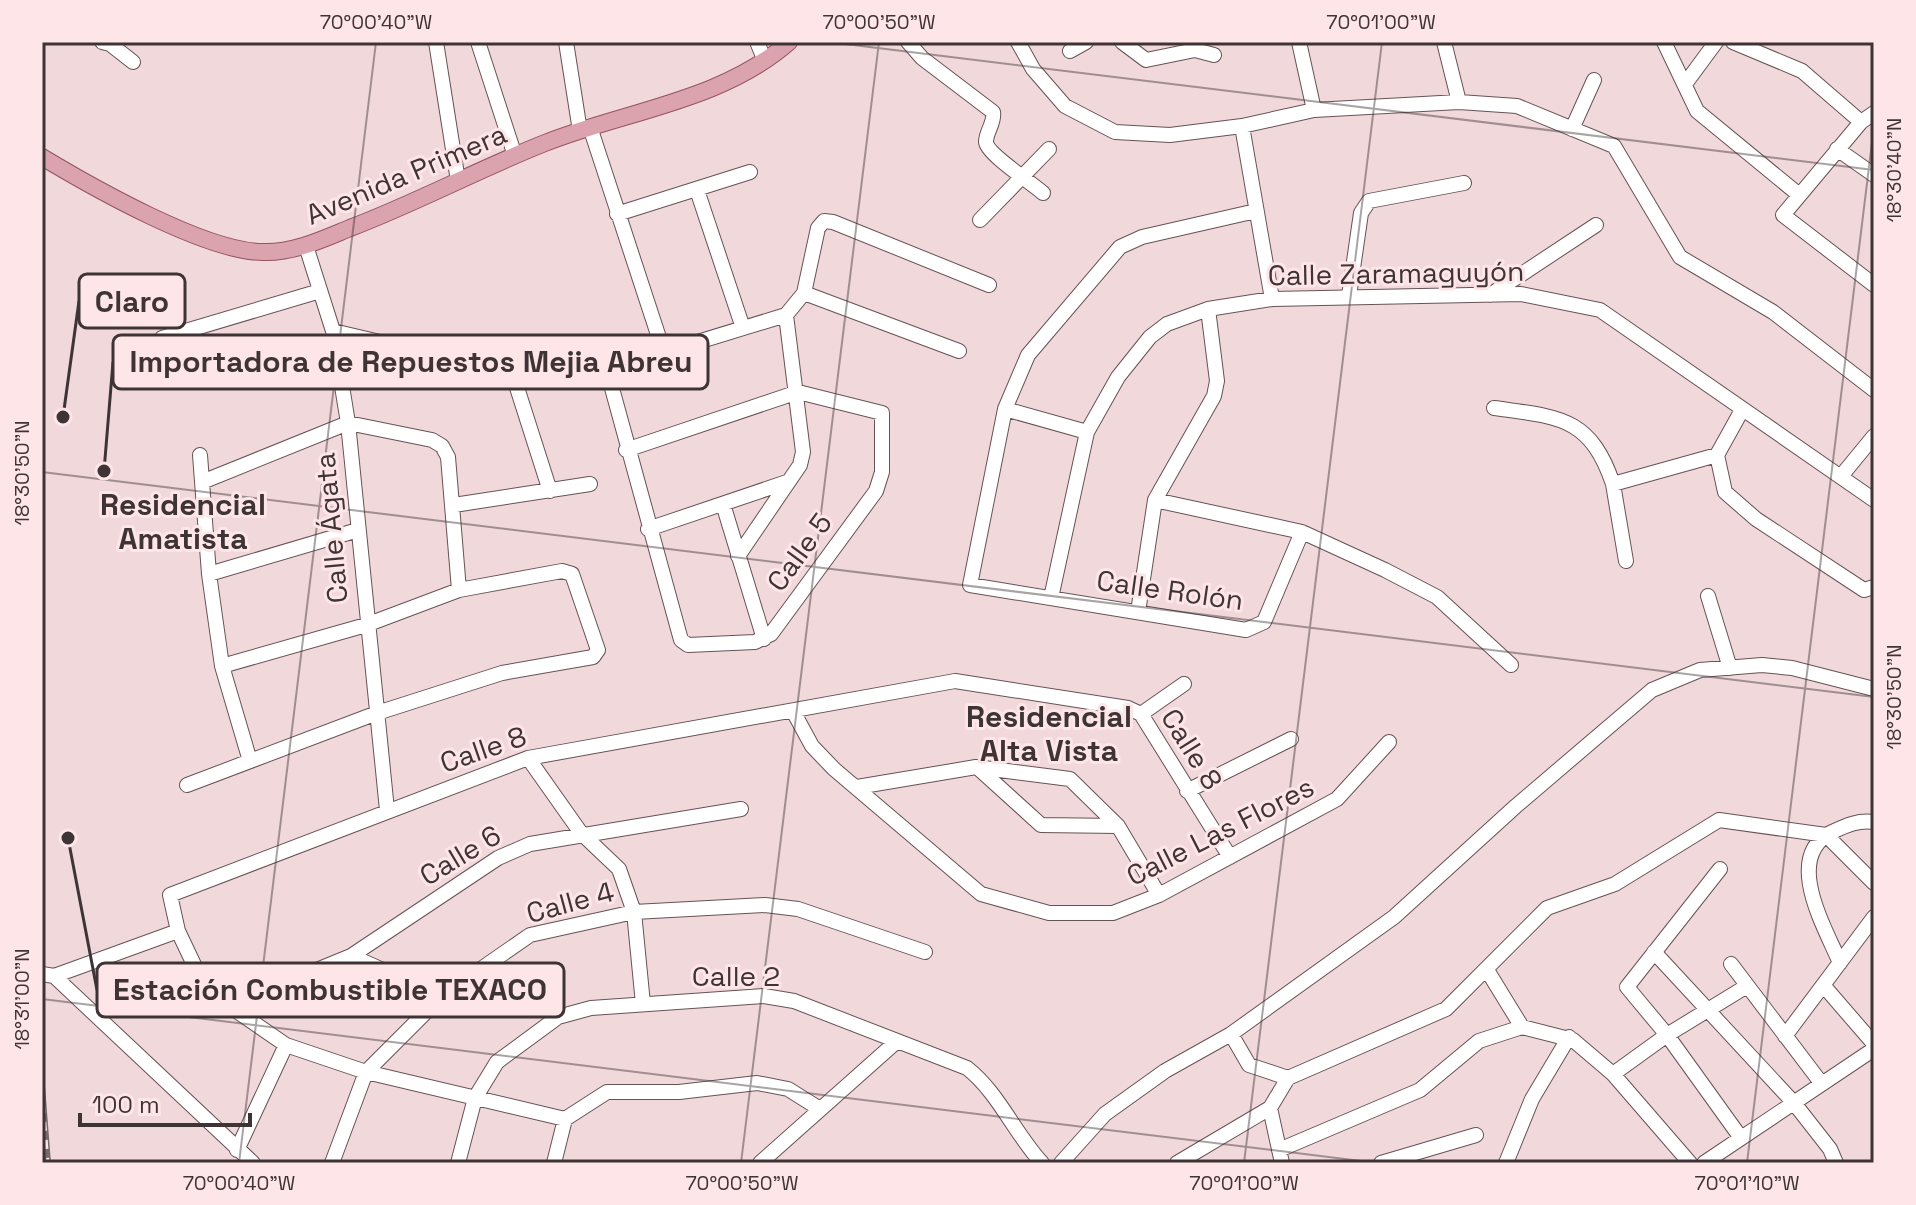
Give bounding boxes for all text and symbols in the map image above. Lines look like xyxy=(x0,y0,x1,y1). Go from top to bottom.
text: 70°00'40"W xyxy=(320,9,432,35)
text: 70°00'50"W xyxy=(822,9,936,35)
text: 70°01'00"W xyxy=(1326,9,1436,35)
street label: Avenida Primera xyxy=(300,115,512,233)
text: 18°30'40"N xyxy=(1881,118,1907,222)
street label: Calle Zaramaguyón xyxy=(1267,253,1525,293)
callout: Claro xyxy=(79,274,185,328)
text: Claro xyxy=(95,282,169,321)
callout: Importadora de Repuestos Mejia Abreu xyxy=(113,335,708,389)
text: Importadora de Repuestos Mejia Abreu xyxy=(130,342,692,381)
text: 18°30'50"N xyxy=(9,421,35,525)
street label: Calle Ágata xyxy=(306,451,356,605)
district label: Residencial Amatista xyxy=(100,485,266,558)
street label: Calle 5 xyxy=(758,506,840,598)
street label: Calle Rolón xyxy=(1094,562,1246,618)
text: 18°30'50"N xyxy=(1881,645,1907,749)
district label: Residencial Alta Vista xyxy=(966,697,1132,770)
street label: Calle 8 xyxy=(1153,702,1231,796)
street label: Calle 8 xyxy=(435,717,531,781)
street label: Calle Las Flores xyxy=(1120,768,1320,894)
street label: Calle 6 xyxy=(413,817,507,893)
street label: Calle 4 xyxy=(522,873,618,931)
text: 18°31'00"N xyxy=(9,948,35,1050)
street label: Calle 2 xyxy=(692,958,780,994)
callout: Estación Combustible TEXACO xyxy=(97,963,564,1017)
text: Estación Combustible TEXACO xyxy=(113,970,547,1009)
scale bar xyxy=(80,1077,250,1127)
text: 100 m xyxy=(92,1089,160,1120)
text: 70°00'40"W xyxy=(183,1170,295,1196)
text: 70°00'50"W xyxy=(685,1170,799,1196)
text: 70°01'00"W xyxy=(1189,1170,1299,1196)
text: 70°01'10"W xyxy=(1695,1170,1799,1196)

